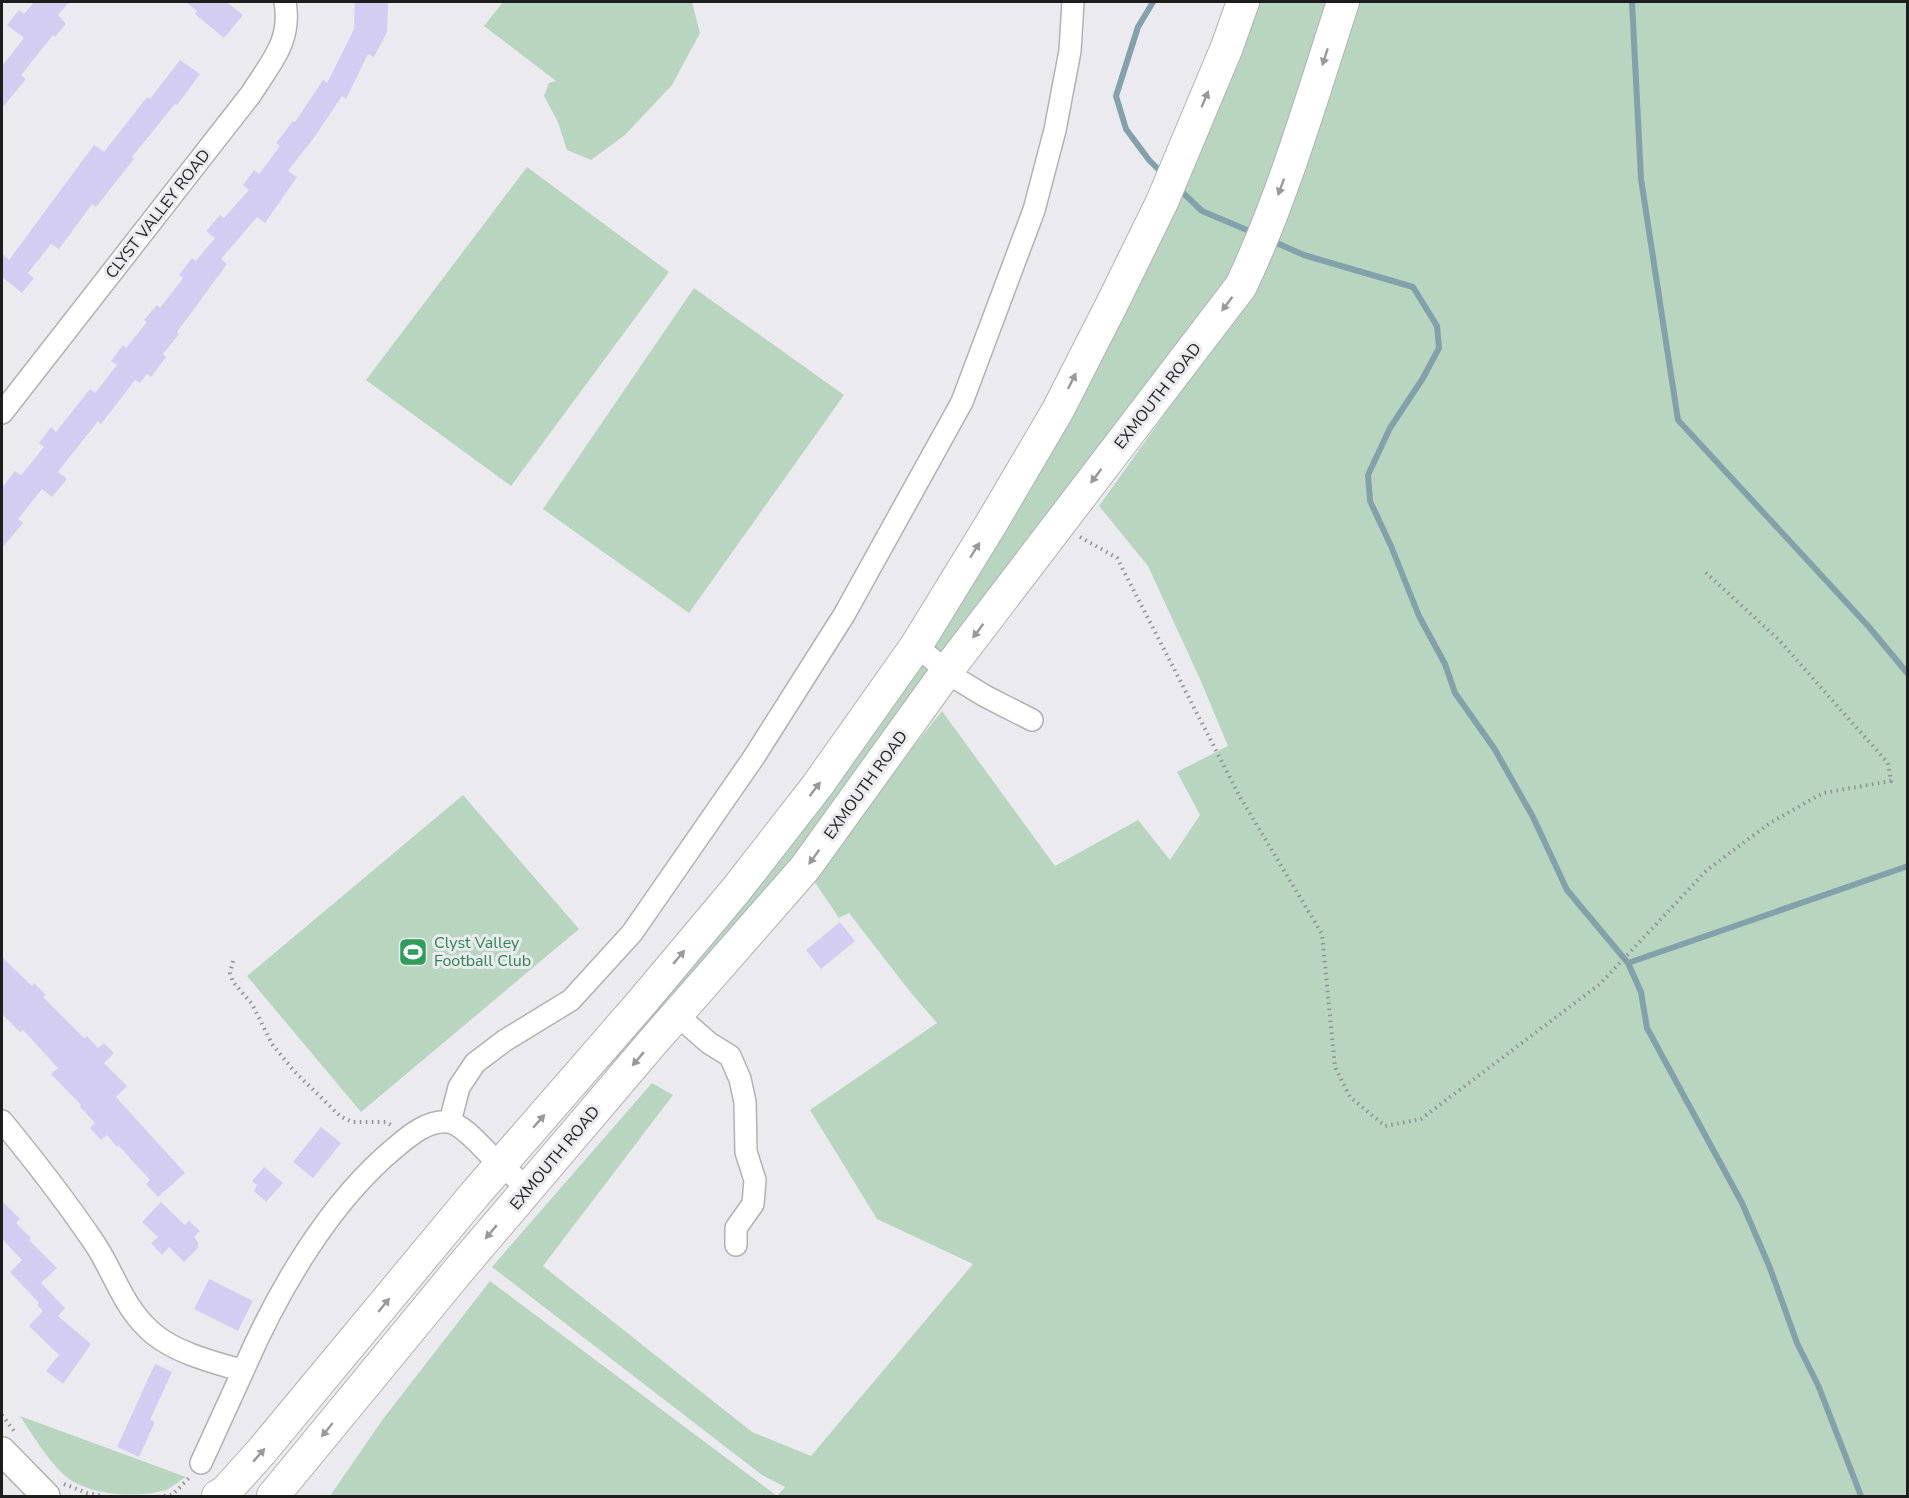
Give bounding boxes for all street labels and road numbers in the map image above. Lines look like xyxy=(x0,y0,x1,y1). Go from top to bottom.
street label: CLYST VALLEY ROAD xyxy=(101,145,215,283)
street label: EXMOUTH ROAD xyxy=(1110,338,1206,454)
street label: EXMOUTH ROAD xyxy=(819,726,913,844)
street label: EXMOUTH ROAD xyxy=(505,1101,605,1215)

